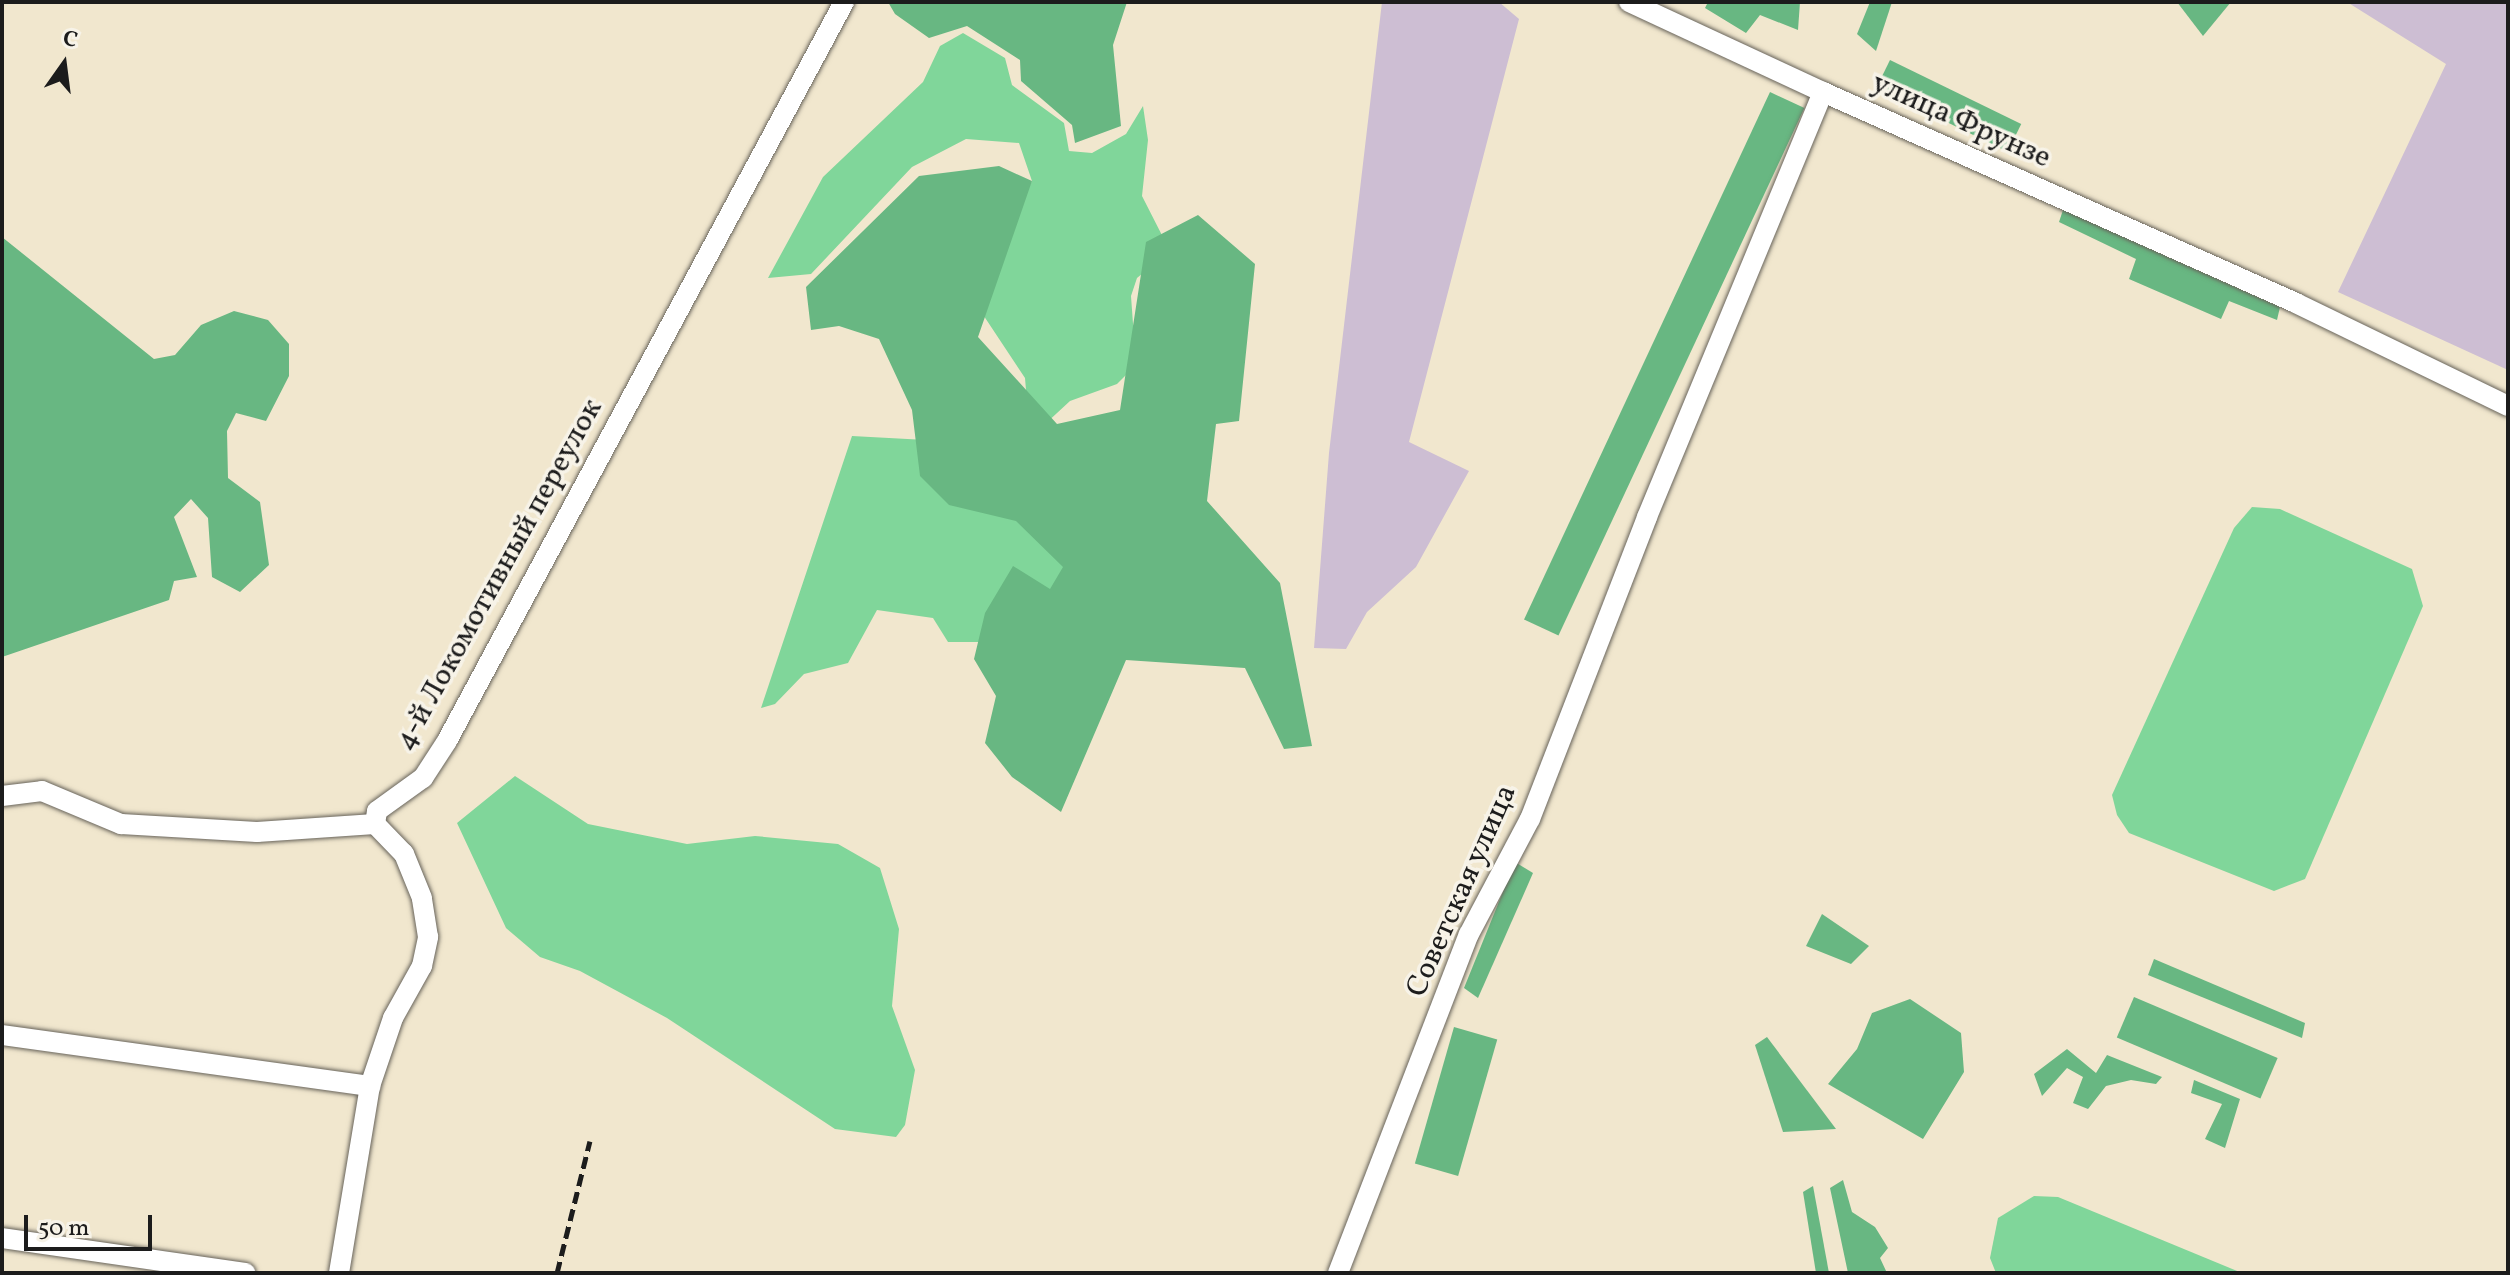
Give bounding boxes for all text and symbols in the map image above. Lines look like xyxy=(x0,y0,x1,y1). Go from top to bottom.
text: С xyxy=(59,23,81,57)
north arrow xyxy=(24,24,104,104)
street label: улица Фрунзе xyxy=(1866,65,2056,177)
street label: 4-й Локомотивный переулок xyxy=(387,393,611,757)
street label: Советская улица xyxy=(1399,779,1525,1003)
scale bar xyxy=(28,1199,156,1249)
text: 50 m xyxy=(38,1212,90,1246)

